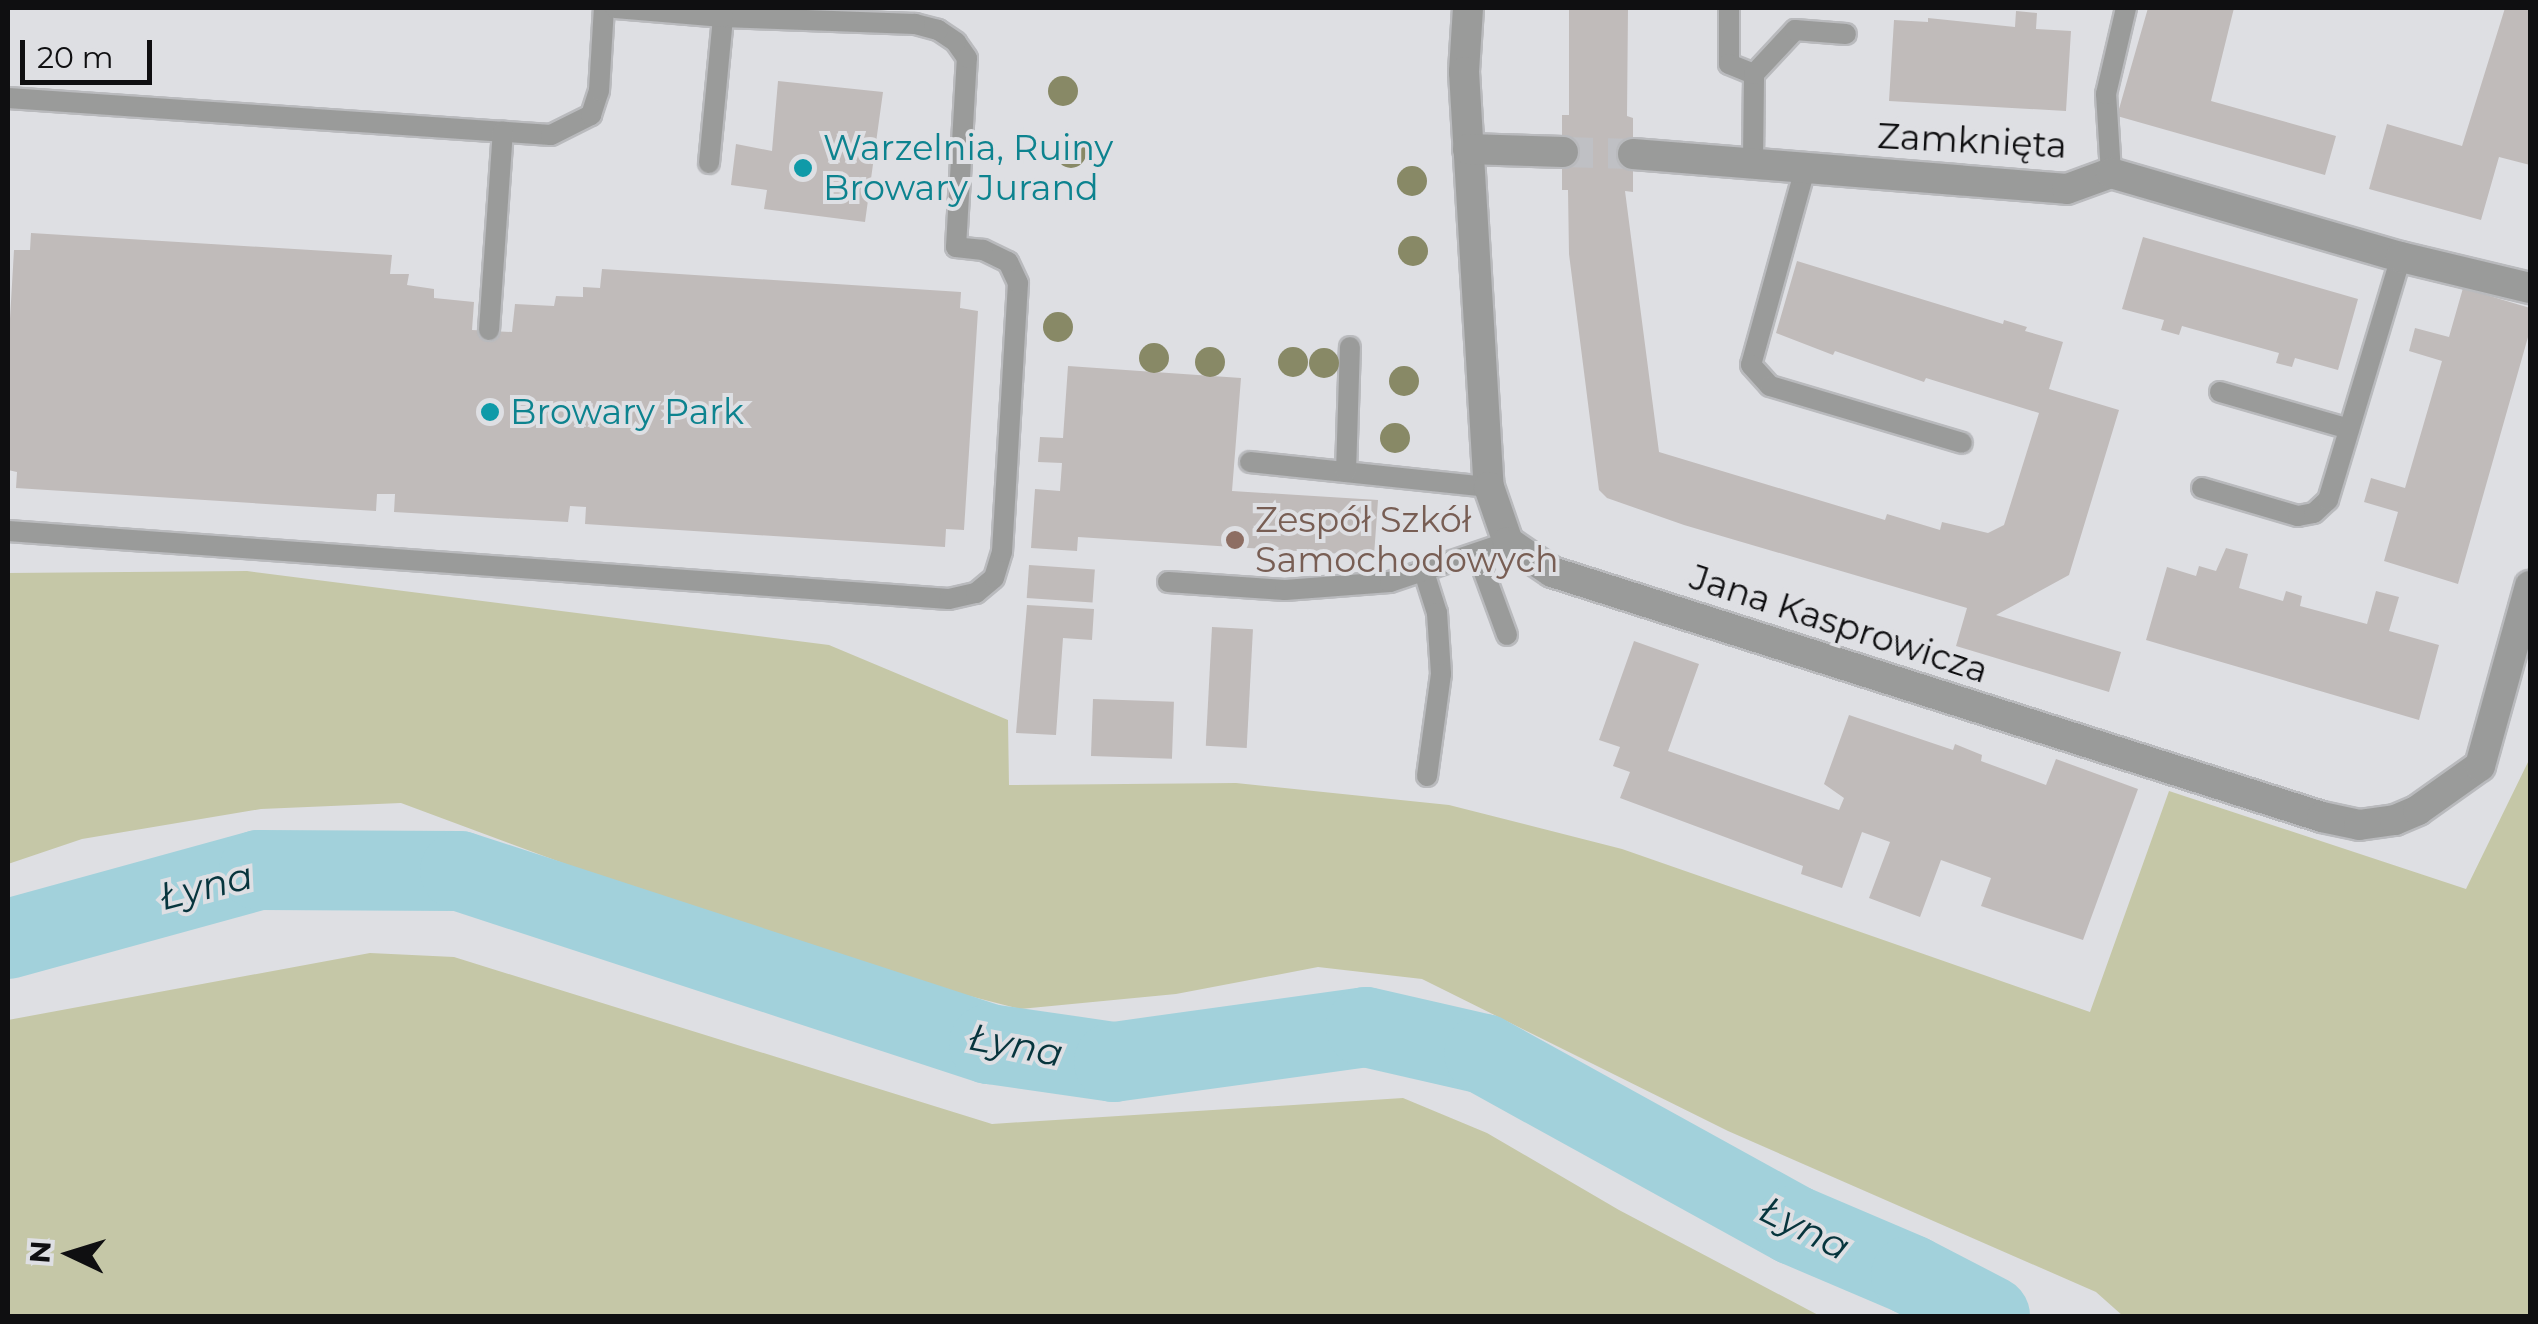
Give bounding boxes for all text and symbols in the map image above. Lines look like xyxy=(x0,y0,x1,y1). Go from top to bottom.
scale bar xyxy=(25,20,158,82)
text: 20 m xyxy=(37,39,114,76)
street label: Zamknięta xyxy=(1876,115,2068,167)
place label: Warzelnia, Ruiny Browary Jurand xyxy=(823,127,1113,209)
marker: Warzelnia, Ruiny Browary Jurand xyxy=(792,157,814,179)
place label: Browary Park xyxy=(510,391,744,433)
marker: Browary Park xyxy=(479,401,501,423)
place label: Zespół Szkół Samochodowych xyxy=(1255,499,1559,581)
marker: Zespół Szkół Samochodowych xyxy=(1224,529,1246,551)
street label: Jana Kasprowicza xyxy=(1685,556,1993,692)
water label: Łyna xyxy=(155,852,257,920)
water label: Łyna xyxy=(965,1014,1067,1076)
water label: Łyna xyxy=(1752,1186,1858,1270)
north arrow xyxy=(20,1204,120,1304)
text: N xyxy=(22,1239,58,1264)

